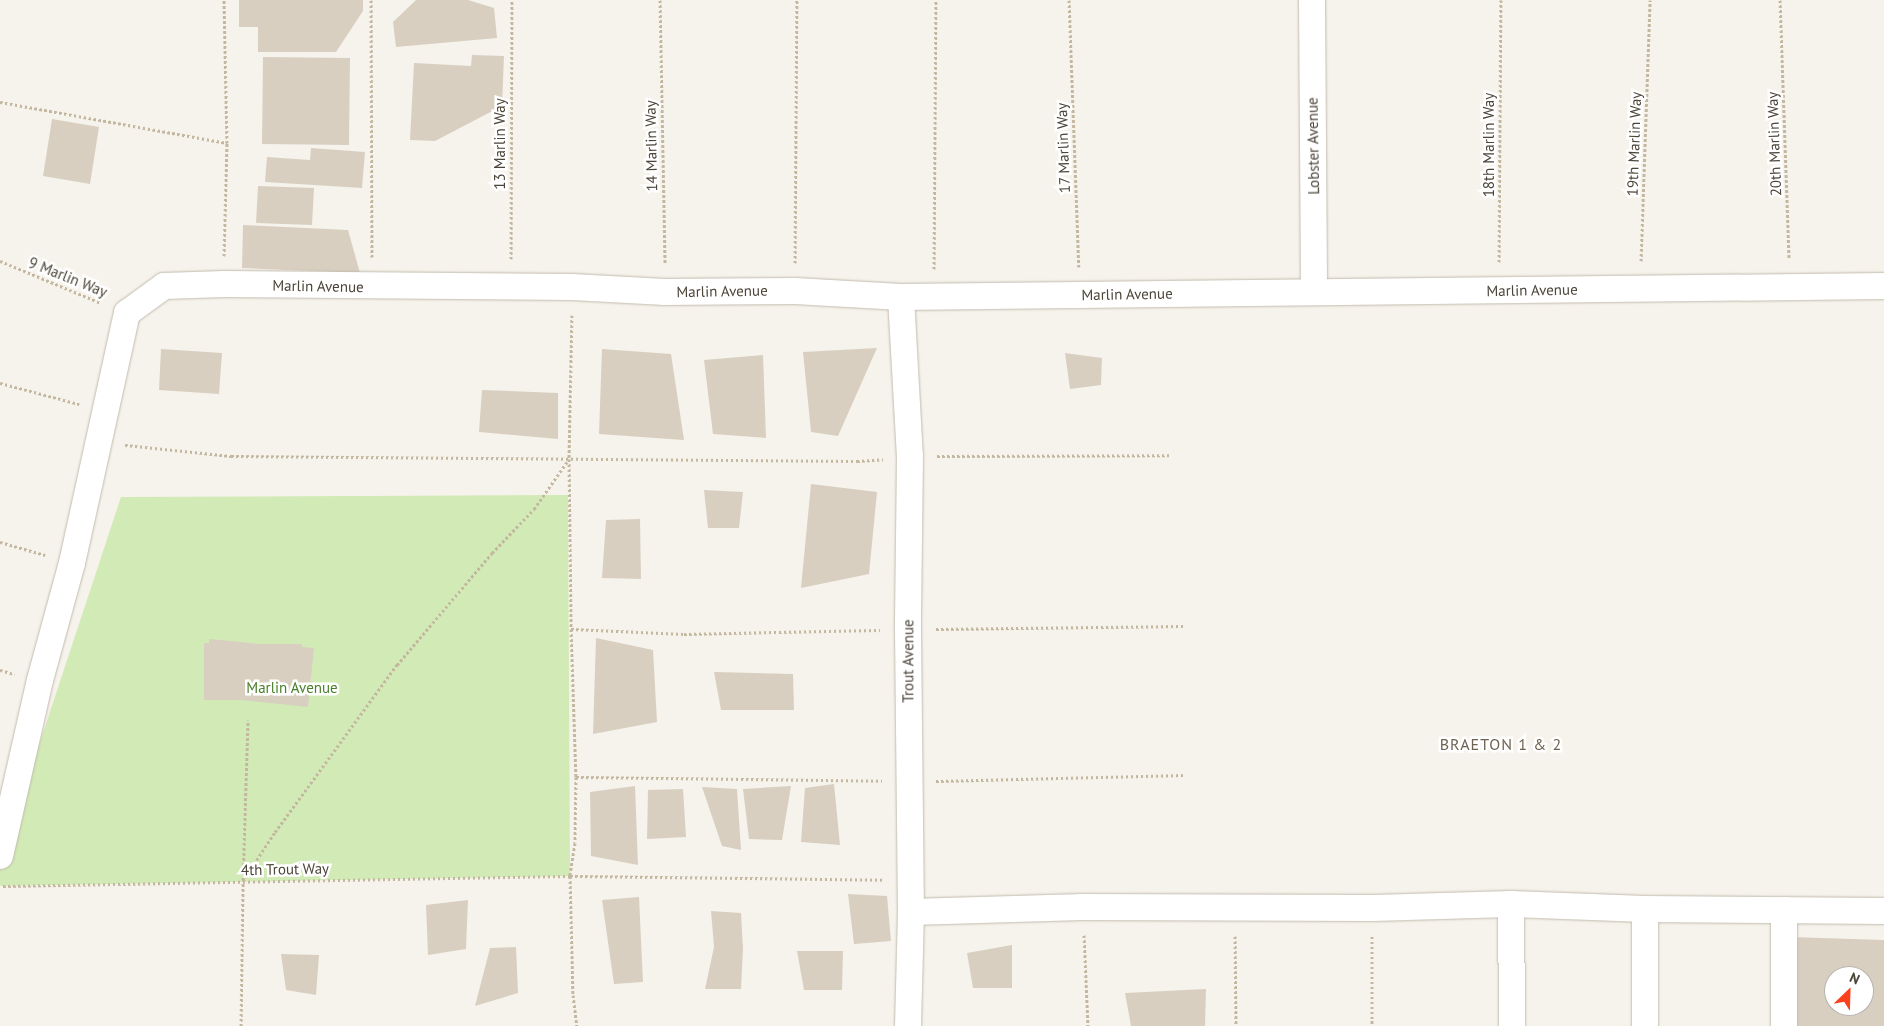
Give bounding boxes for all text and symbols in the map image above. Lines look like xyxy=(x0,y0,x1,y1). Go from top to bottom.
street label: 19th Marlin Way xyxy=(1623,91,1645,197)
street label: 20th Marlin Way xyxy=(1763,91,1785,197)
street label: 18th Marlin Way xyxy=(1480,93,1498,197)
street label: Lobster Avenue xyxy=(1303,97,1323,195)
street label: 13 Marlin Way xyxy=(491,98,509,190)
street label: 14 Marlin Way xyxy=(641,100,661,192)
street label: 17 Marlin Way xyxy=(1052,102,1074,194)
street label: 9 Marlin Way xyxy=(26,253,110,301)
street label: Marlin Avenue xyxy=(272,276,364,296)
street label: Marlin Avenue xyxy=(1486,280,1578,300)
street label: Marlin Avenue xyxy=(676,281,768,301)
street label: Marlin Avenue xyxy=(1081,284,1173,304)
street label: Trout Avenue xyxy=(899,619,917,703)
park label: Marlin Avenue xyxy=(246,679,338,697)
district label: BRAETON 1 & 2 xyxy=(1438,734,1564,754)
street label: 4th Trout Way xyxy=(240,859,330,879)
north arrow xyxy=(1824,966,1874,1016)
text: N xyxy=(1847,968,1863,988)

